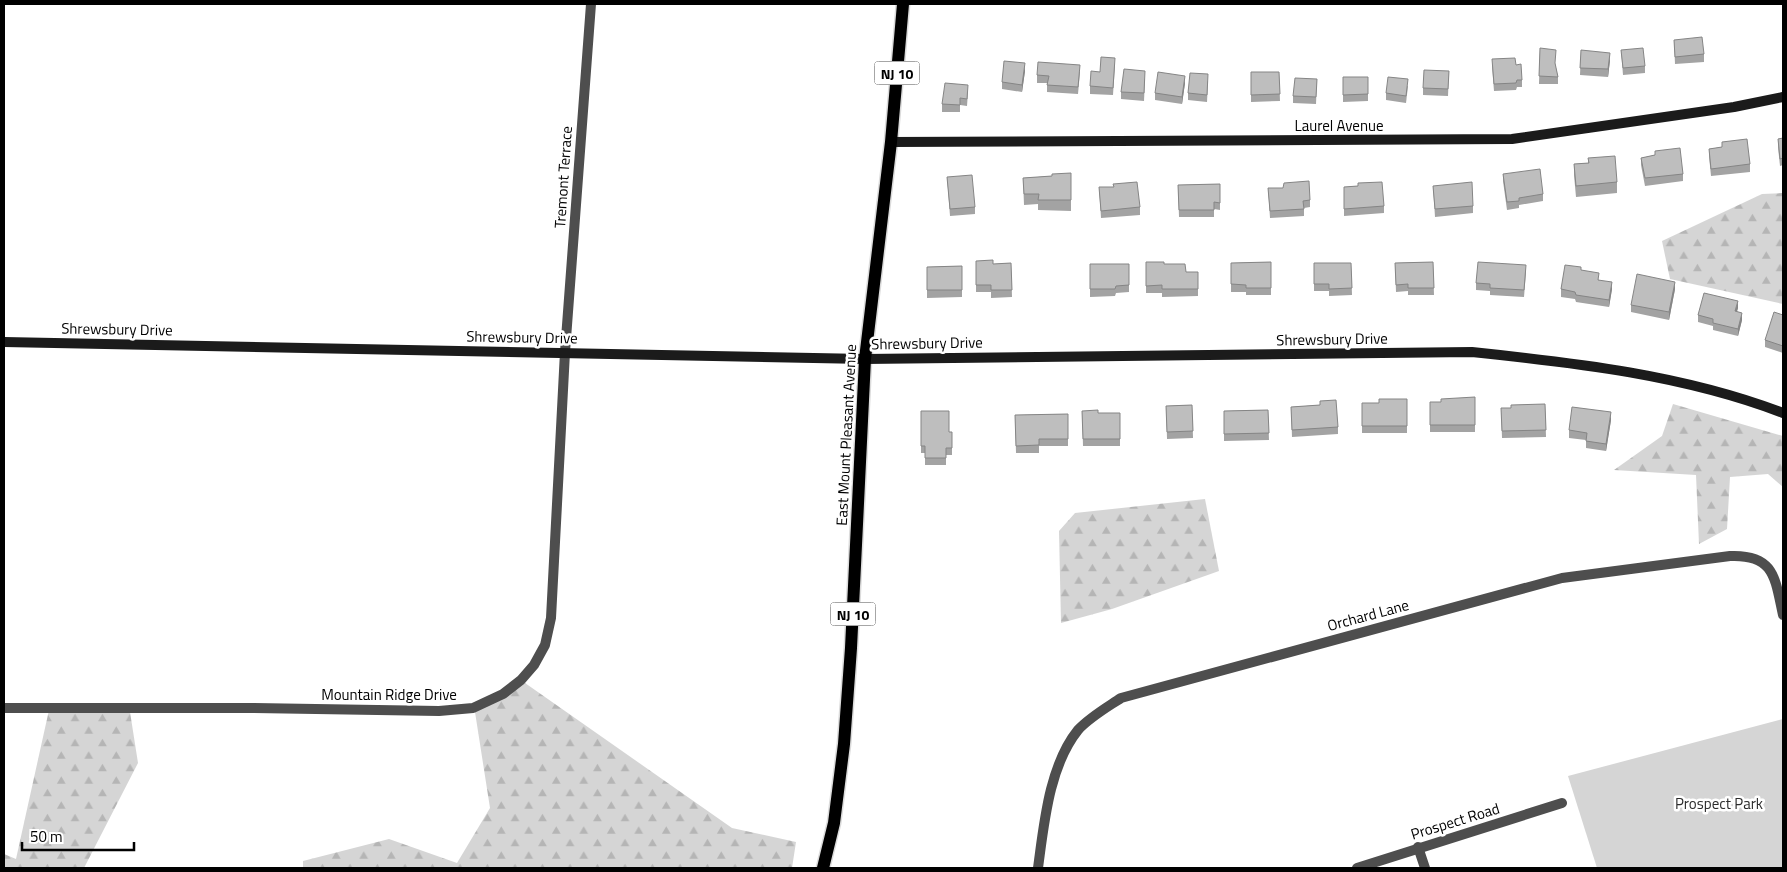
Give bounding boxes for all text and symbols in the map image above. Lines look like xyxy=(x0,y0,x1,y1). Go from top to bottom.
road number: NJ 10 xyxy=(874,62,920,84)
street label: Laurel Avenue xyxy=(1295,114,1383,137)
street label: Tremont Terrace xyxy=(548,125,578,229)
street label: Shrewsbury Drive xyxy=(61,317,173,341)
street label: Shrewsbury Drive xyxy=(466,325,578,349)
street label: Shrewsbury Drive xyxy=(1276,327,1388,351)
street label: Shrewsbury Drive xyxy=(871,331,983,355)
street label: East Mount Pleasant Avenue xyxy=(830,344,862,526)
street label: Orchard Lane xyxy=(1325,593,1411,637)
road number: NJ 10 xyxy=(830,602,876,626)
street label: Mountain Ridge Drive xyxy=(321,683,457,706)
park label: Prospect Park xyxy=(1675,792,1763,815)
street label: Prospect Road xyxy=(1408,797,1502,845)
scale bar xyxy=(22,820,135,852)
text: 50 m xyxy=(30,825,63,848)

